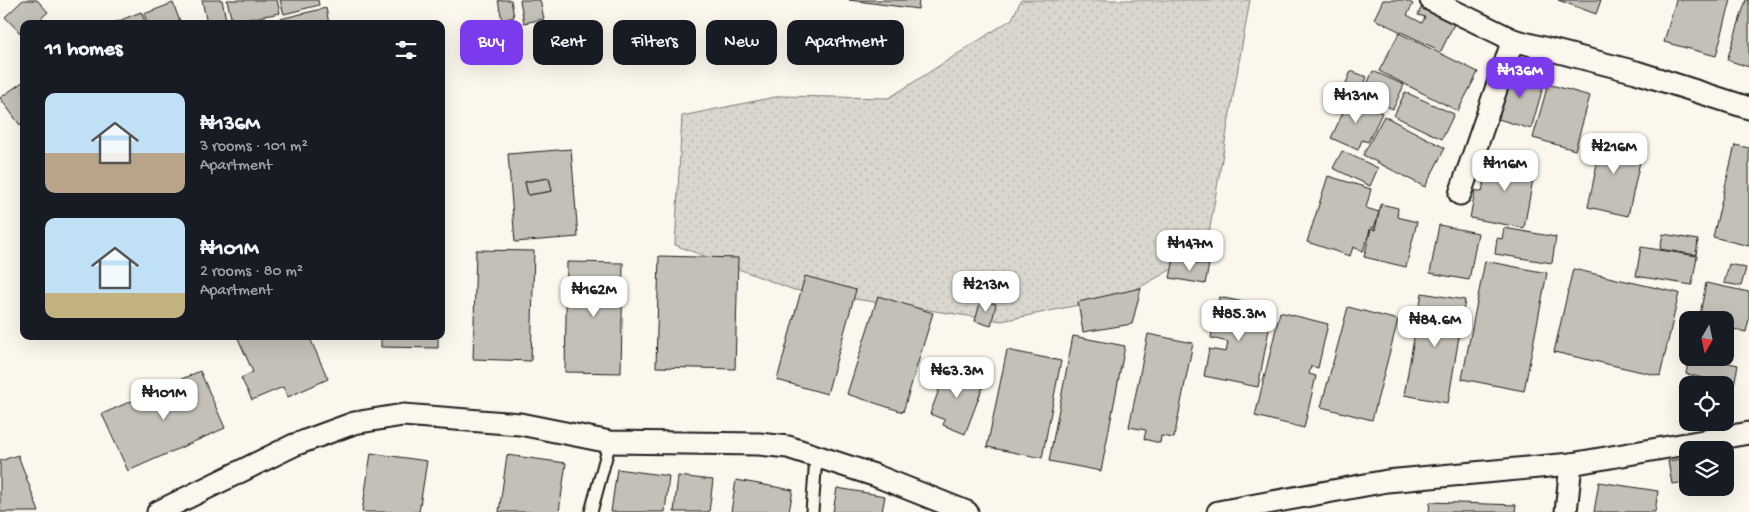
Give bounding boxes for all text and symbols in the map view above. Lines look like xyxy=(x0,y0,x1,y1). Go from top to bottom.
chip: Buy xyxy=(460,20,523,65)
chip: Rent xyxy=(533,20,603,65)
chip: Filters xyxy=(613,20,696,65)
chip: New xyxy=(706,20,777,65)
chip: Apartment xyxy=(787,20,904,65)
icon: filters xyxy=(392,36,420,64)
text: 11 homes xyxy=(45,38,123,63)
pin: ₦136M xyxy=(1485,56,1555,99)
text: ₦136M xyxy=(1497,63,1543,82)
pin: ₦131M xyxy=(1321,82,1391,124)
text: ₦131M xyxy=(1334,88,1378,107)
icon: home xyxy=(85,113,145,173)
text: ₦136M xyxy=(200,113,260,138)
pin: ₦216M xyxy=(1579,132,1649,175)
text: 3 rooms · 101 m² xyxy=(200,138,308,157)
text: ₦216M xyxy=(1591,139,1637,158)
pin: ₦116M xyxy=(1470,150,1540,192)
text: ₦116M xyxy=(1483,156,1527,175)
text: Apartment xyxy=(200,157,272,176)
pin: ₦147M xyxy=(1155,230,1225,272)
text: ₦147M xyxy=(1167,236,1213,255)
icon: home xyxy=(85,238,145,298)
text: ₦101M xyxy=(200,238,259,263)
text: 2 rooms · 80 m² xyxy=(200,263,303,282)
pin: ₦213M xyxy=(951,270,1021,313)
pin: ₦162M xyxy=(559,276,629,318)
text: ₦213M xyxy=(963,277,1009,296)
text: Apartment xyxy=(200,282,272,301)
text: ₦162M xyxy=(571,282,617,301)
pin: ₦85.3M xyxy=(1198,300,1280,342)
text: ₦85.3M xyxy=(1212,306,1266,325)
pin: ₦84.6M xyxy=(1394,306,1476,348)
north arrow xyxy=(1679,311,1734,366)
map controls xyxy=(1679,311,1734,496)
text: ₦84.6M xyxy=(1409,312,1461,331)
pin: ₦63.3M xyxy=(916,356,998,399)
text: ₦63.3M xyxy=(931,363,983,382)
button: locate xyxy=(1679,376,1734,431)
pin: ₦101M xyxy=(129,378,199,421)
text: ₦101M xyxy=(142,385,186,404)
button: layers xyxy=(1679,441,1734,496)

